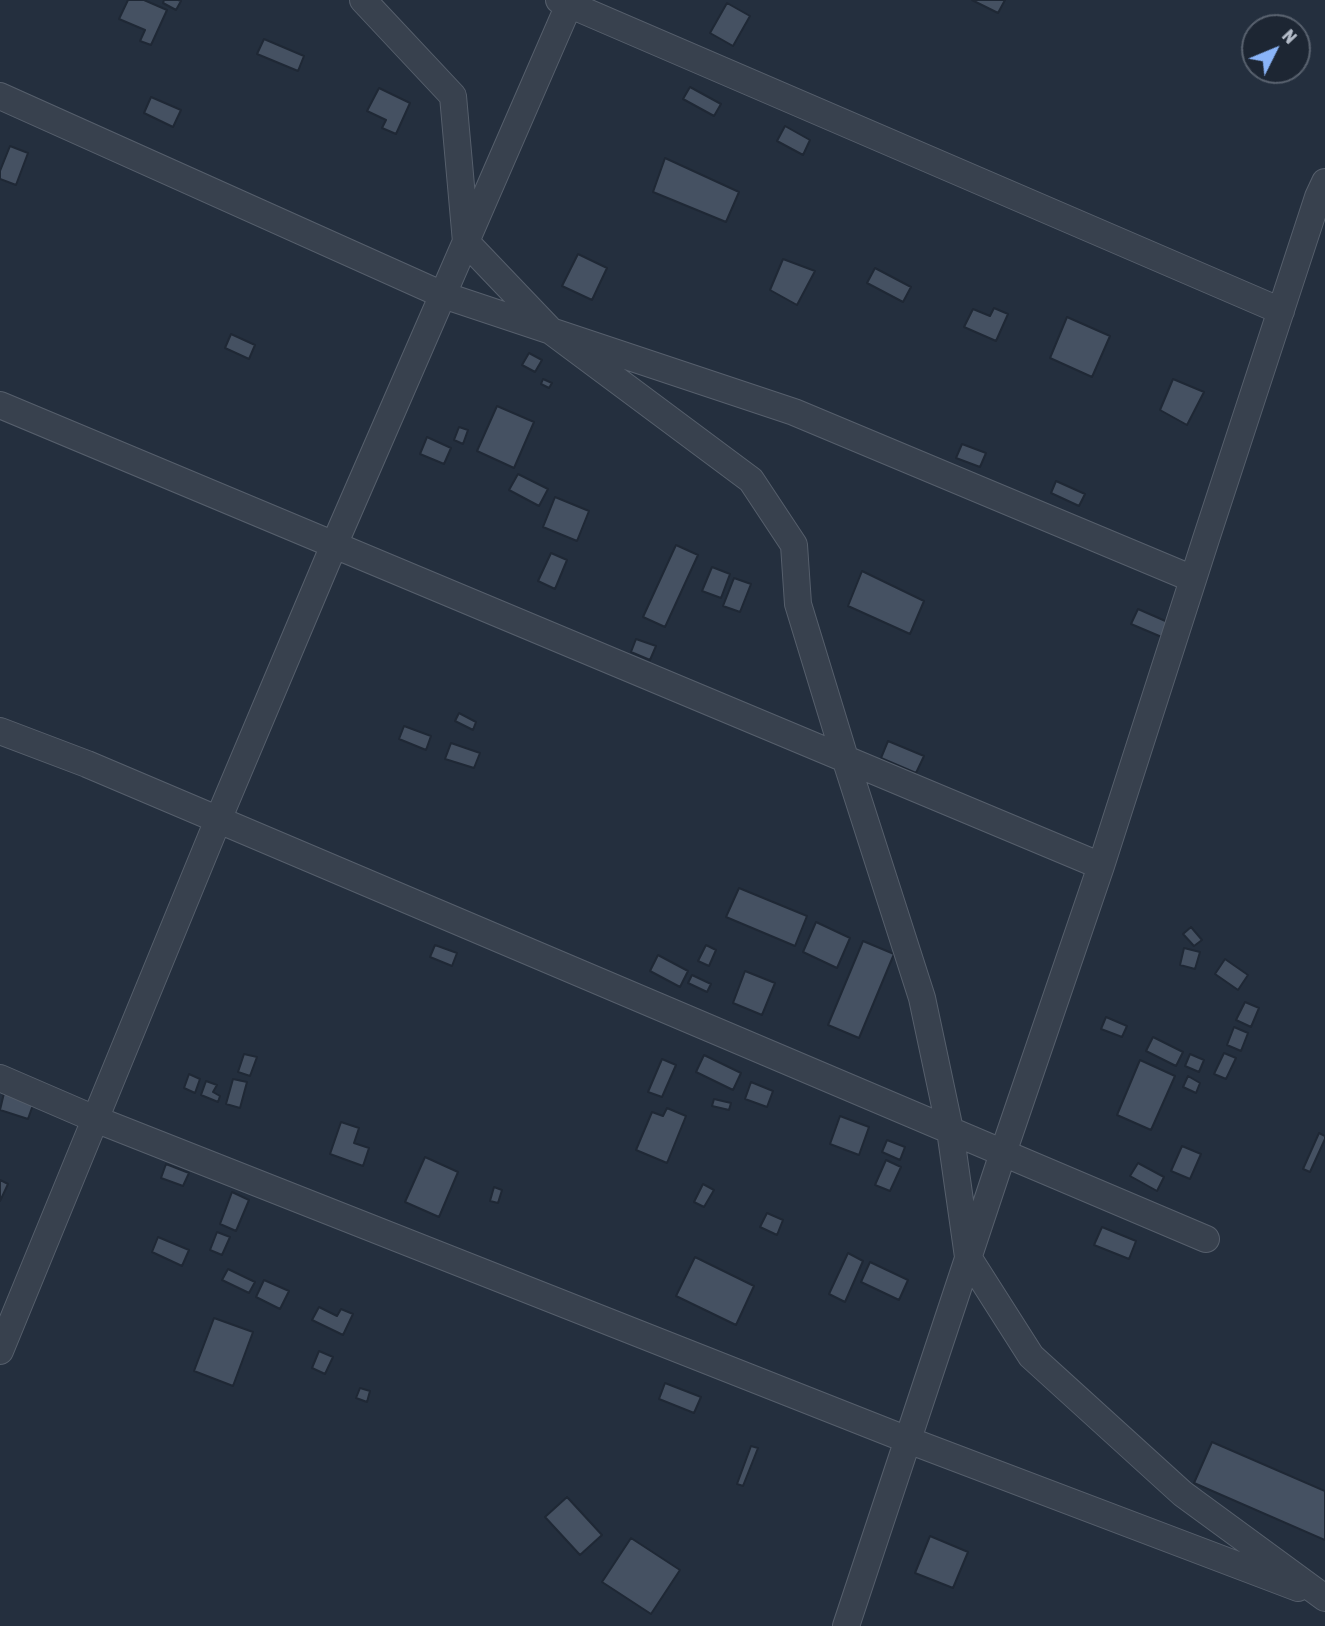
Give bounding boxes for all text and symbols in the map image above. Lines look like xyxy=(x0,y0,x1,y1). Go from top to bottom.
north arrow xyxy=(1241,14,1311,84)
text: N xyxy=(1278,24,1302,48)

